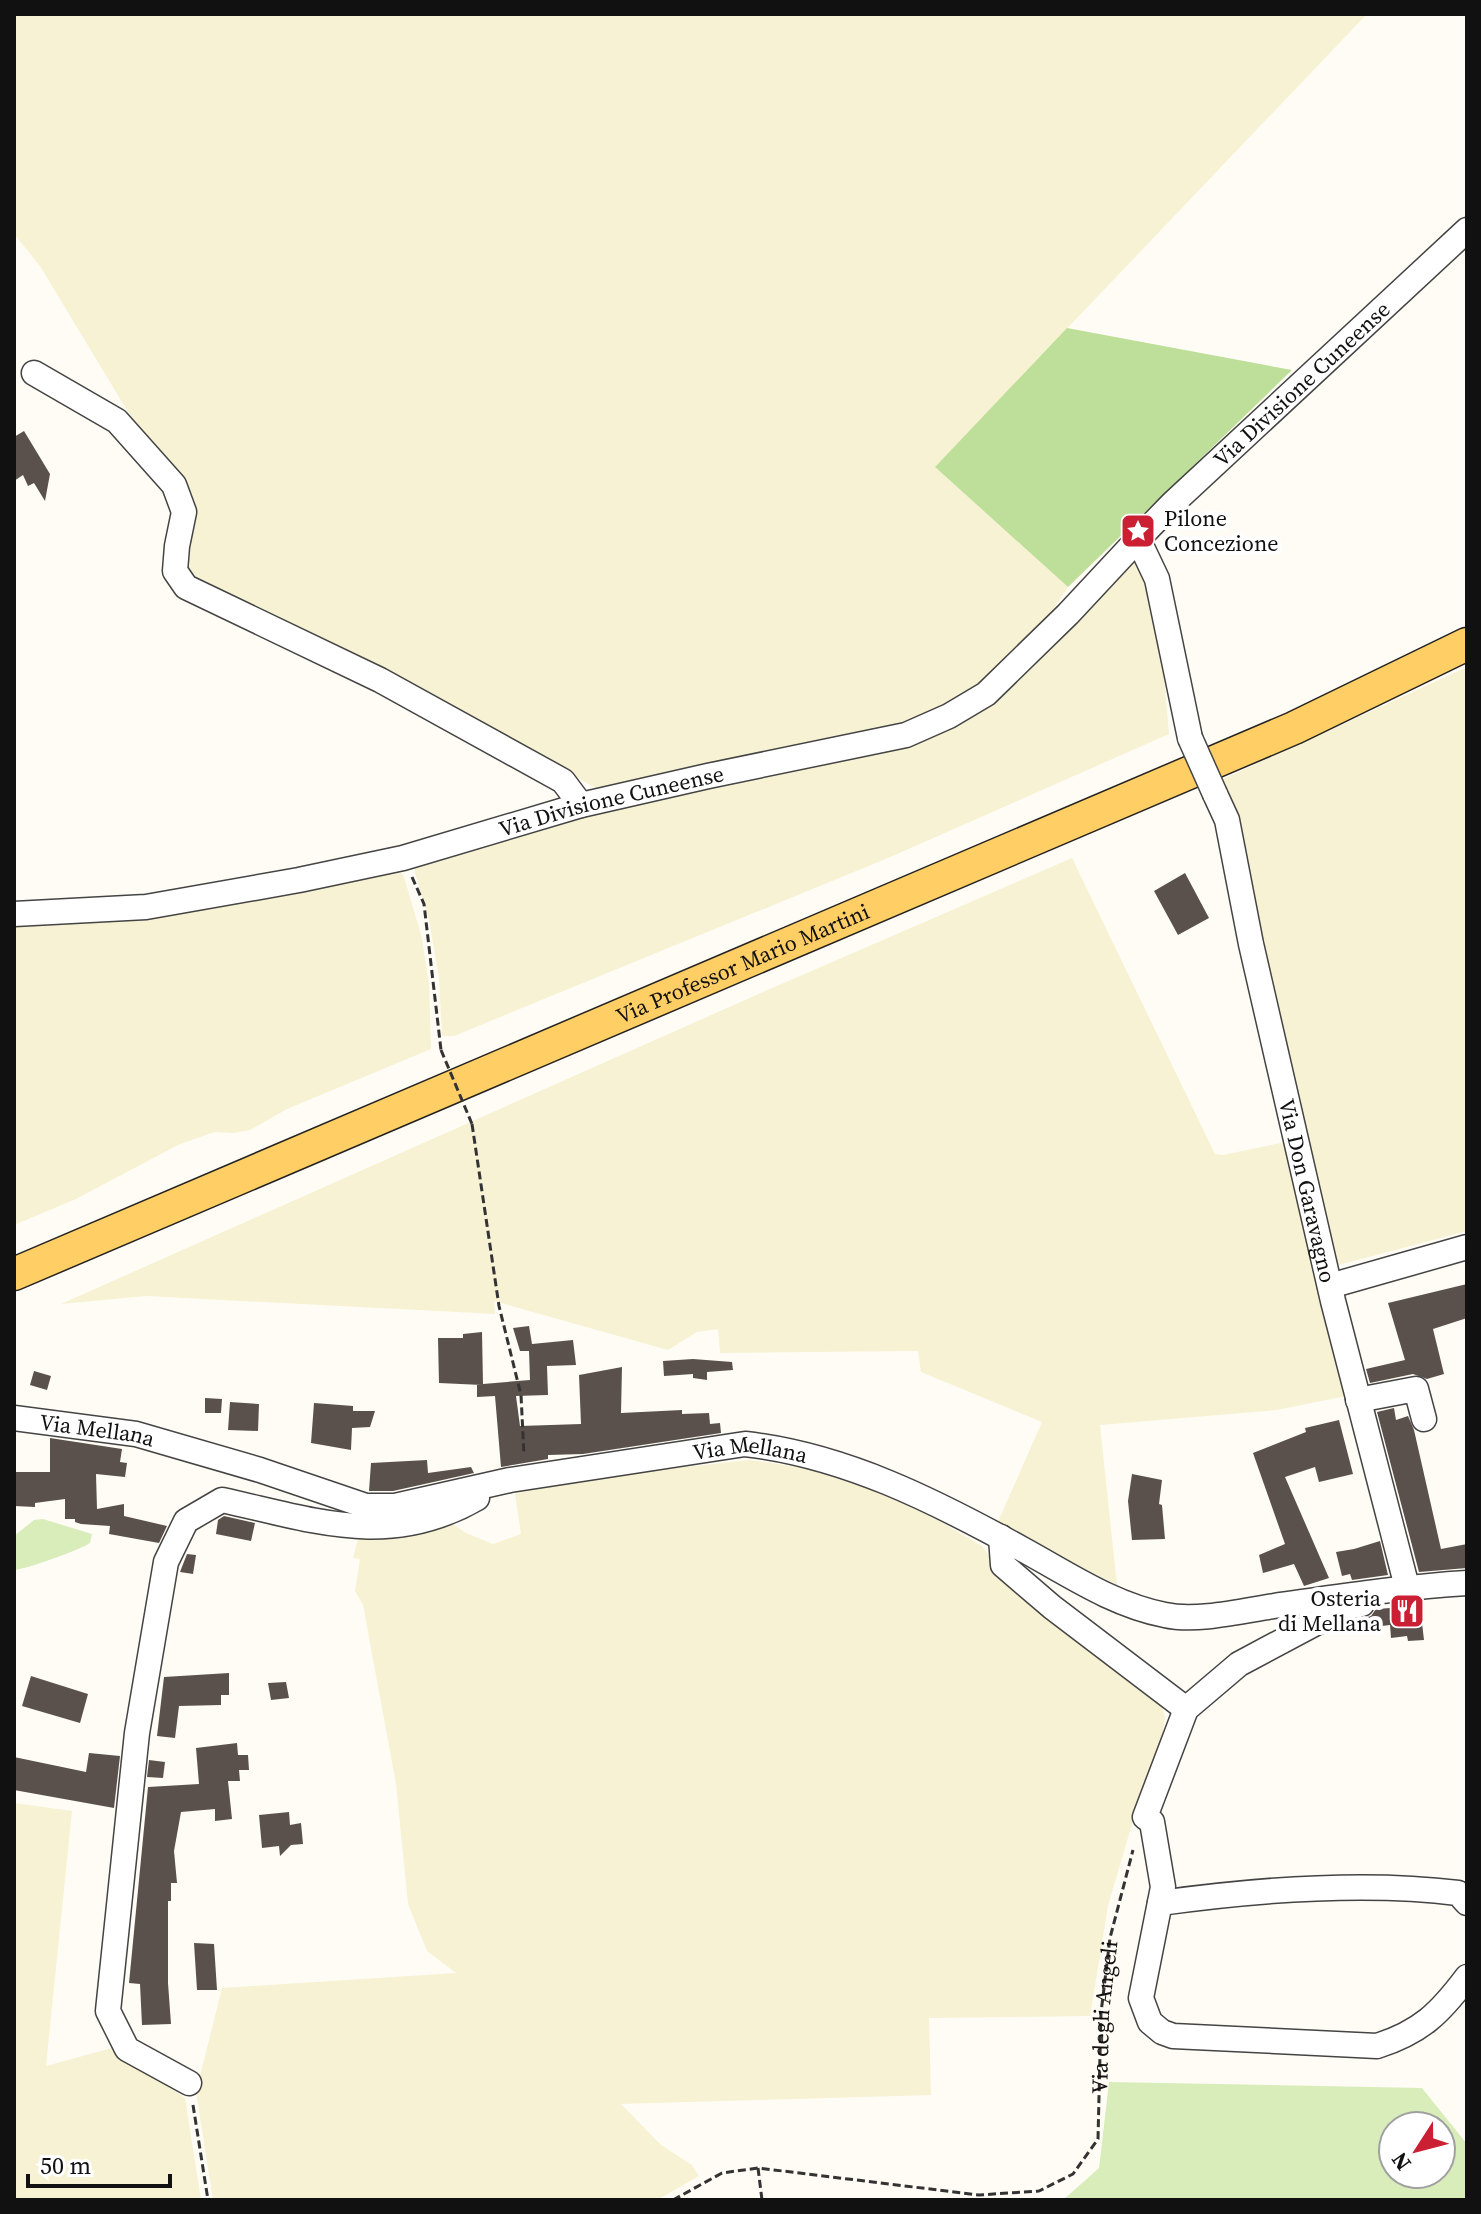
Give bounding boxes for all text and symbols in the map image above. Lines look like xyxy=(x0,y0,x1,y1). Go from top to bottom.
street label: Via Divisione Cuneense xyxy=(1207,294,1396,473)
place label: Pilone Concezione xyxy=(1164,503,1278,558)
place icon: Pilone Concezione xyxy=(1119,512,1157,550)
street label: Via Divisione Cuneense xyxy=(495,758,726,844)
street label: Via Professor Mario Martini xyxy=(611,896,874,1031)
street label: Via Don Garavagno xyxy=(1272,1096,1343,1286)
street label: Via Mellana xyxy=(38,1407,159,1454)
street label: Via Mellana xyxy=(691,1429,812,1470)
place label: Osteria di Mellana xyxy=(1278,1583,1382,1638)
restaurant icon: Osteria di Mellana xyxy=(1388,1592,1426,1630)
street label: Via degli Angeli xyxy=(1084,1939,1125,2094)
north arrow xyxy=(1377,2110,1457,2190)
scale bar xyxy=(28,2138,170,2188)
text: N xyxy=(1384,2146,1418,2177)
text: 50 m xyxy=(40,2149,91,2182)

